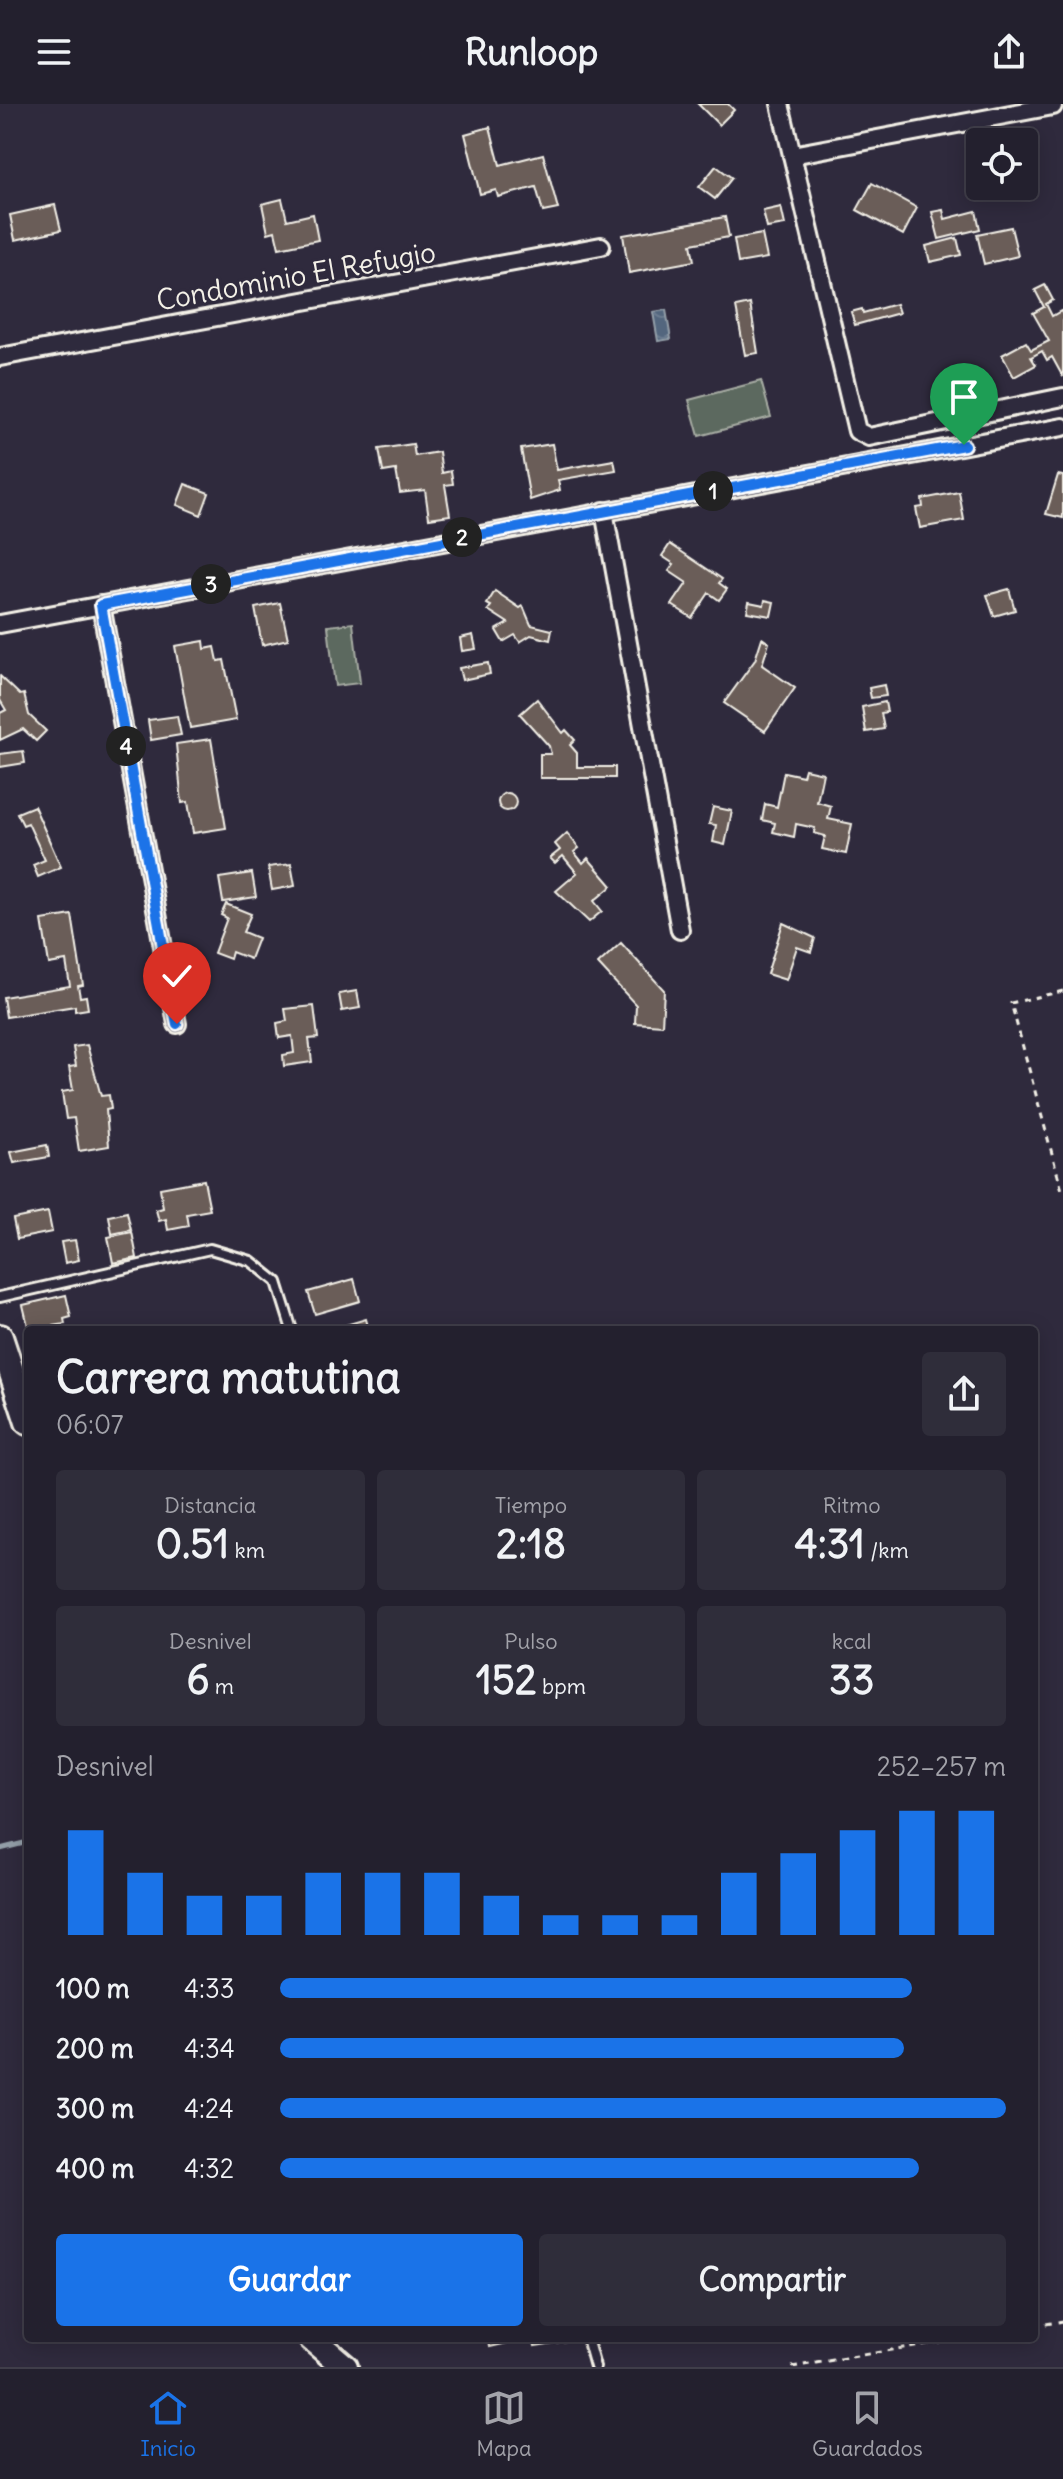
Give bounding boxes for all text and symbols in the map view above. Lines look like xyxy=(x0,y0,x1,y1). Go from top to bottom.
icon: menu xyxy=(32,30,76,74)
text: Runloop xyxy=(465,30,598,75)
icon: share xyxy=(987,30,1031,74)
map controls xyxy=(966,128,1038,200)
button: locate xyxy=(966,128,1038,200)
street label: Condominio El Refugio xyxy=(154,234,438,318)
pin xyxy=(930,363,998,445)
icon: arrive xyxy=(942,375,986,419)
pin: 1 xyxy=(693,471,733,511)
text: 1 xyxy=(709,477,717,505)
pin: 2 xyxy=(442,517,482,557)
text: 2 xyxy=(456,523,468,551)
pin: 3 xyxy=(191,564,231,604)
text: 3 xyxy=(205,570,217,598)
pin: 4 xyxy=(106,726,146,766)
text: 4 xyxy=(120,732,132,760)
pin xyxy=(143,942,211,1024)
icon: check xyxy=(155,954,199,998)
text: Carrera matutina xyxy=(56,1350,401,1405)
button: share xyxy=(922,1352,1006,1436)
text: 06:07 xyxy=(56,1408,123,1441)
text: Distancia xyxy=(164,1491,256,1519)
text: Tiempo xyxy=(495,1491,567,1519)
text: Ritmo xyxy=(823,1491,881,1519)
text: 0.51 xyxy=(156,1519,229,1569)
text: 2:18 xyxy=(496,1519,566,1569)
text: 4:31 xyxy=(795,1519,865,1569)
text: km xyxy=(229,1536,265,1564)
text: /km xyxy=(865,1536,909,1564)
text: Desnivel xyxy=(169,1627,252,1655)
text: Pulso xyxy=(504,1627,558,1655)
text: kcal xyxy=(832,1627,871,1655)
text: 6 xyxy=(187,1655,210,1705)
text: 152 xyxy=(476,1655,537,1705)
text: 33 xyxy=(829,1655,874,1705)
text: m xyxy=(210,1672,234,1700)
text: bpm xyxy=(537,1672,586,1700)
text: Desnivel xyxy=(56,1750,154,1783)
text: 252–257 m xyxy=(877,1750,1006,1783)
text: 100 m xyxy=(56,1972,130,2005)
text: 4:33 xyxy=(184,1972,234,2005)
text: 200 m xyxy=(56,2032,133,2065)
text: 4:34 xyxy=(184,2032,235,2065)
text: 300 m xyxy=(56,2092,134,2125)
text: 4:24 xyxy=(184,2092,234,2125)
text: 400 m xyxy=(56,2152,134,2185)
text: 4:32 xyxy=(184,2152,234,2185)
button: Guardar xyxy=(56,2234,523,2326)
button: Compartir xyxy=(539,2234,1006,2326)
tab: Inicio xyxy=(140,2386,196,2462)
tab: Mapa xyxy=(476,2386,532,2462)
tab: Guardados xyxy=(812,2386,923,2462)

